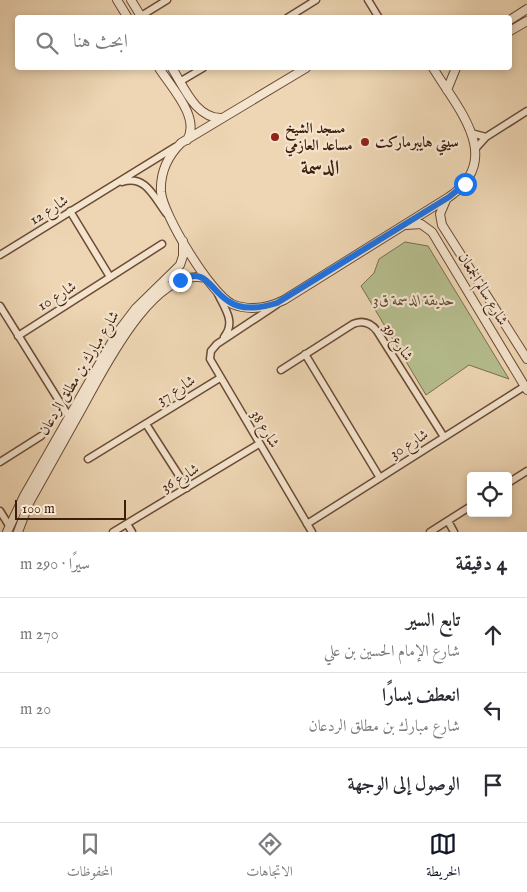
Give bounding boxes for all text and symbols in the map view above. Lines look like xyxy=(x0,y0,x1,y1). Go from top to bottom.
search box xyxy=(15,15,512,70)
icon: search xyxy=(33,29,61,57)
text: ابحث هنا xyxy=(73,30,128,54)
place label: مسجد الشيخ مساعد العازمي xyxy=(284,119,353,157)
marker: مسجد الشيخ مساعد العازمي xyxy=(269,131,281,143)
place label: سيتي هايبرماركت xyxy=(375,133,459,156)
marker: سيتي هايبرماركت xyxy=(359,136,371,148)
district label: الدسمة xyxy=(301,156,339,181)
route start xyxy=(454,173,477,196)
street label: شارع 12 xyxy=(26,191,73,232)
street label: شارع سالم الجمعان xyxy=(451,249,512,330)
route end xyxy=(169,269,192,292)
street label: شارع 10 xyxy=(34,277,82,318)
park label: حديقة الدسمة ق3 xyxy=(373,291,455,310)
street label: شارع مبارك بن مطلق الردعان xyxy=(34,307,126,440)
street label: شارع 39 xyxy=(376,319,417,366)
street label: شارع 37 xyxy=(153,371,200,412)
street label: شارع 38 xyxy=(244,407,284,453)
street label: شارع 30 xyxy=(386,425,434,466)
street label: شارع 36 xyxy=(157,459,204,499)
map controls xyxy=(467,472,512,517)
button: locate xyxy=(467,472,512,517)
scale bar xyxy=(15,497,126,520)
text: 100 m xyxy=(22,500,55,518)
text: 4 دقيقة xyxy=(455,551,507,578)
text: سيرًا · 290 m xyxy=(20,555,90,575)
text: تابع السير xyxy=(406,609,460,633)
icon: ahead xyxy=(479,621,507,649)
text: 270 m xyxy=(20,625,59,645)
text: شارع الإمام الحسين بن علي xyxy=(324,642,460,662)
text: انعطف يسارًا xyxy=(382,684,460,708)
icon: left xyxy=(479,696,507,724)
text: 20 m xyxy=(20,700,51,720)
text: شارع مبارك بن مطلق الردعان xyxy=(309,717,460,737)
icon: arrive xyxy=(479,771,507,799)
text: الوصول إلى الوجهة xyxy=(348,773,460,797)
tab: المحفوظات xyxy=(67,830,113,885)
tab: الاتجاهات xyxy=(246,830,293,885)
tab: الخريطة xyxy=(426,830,460,885)

